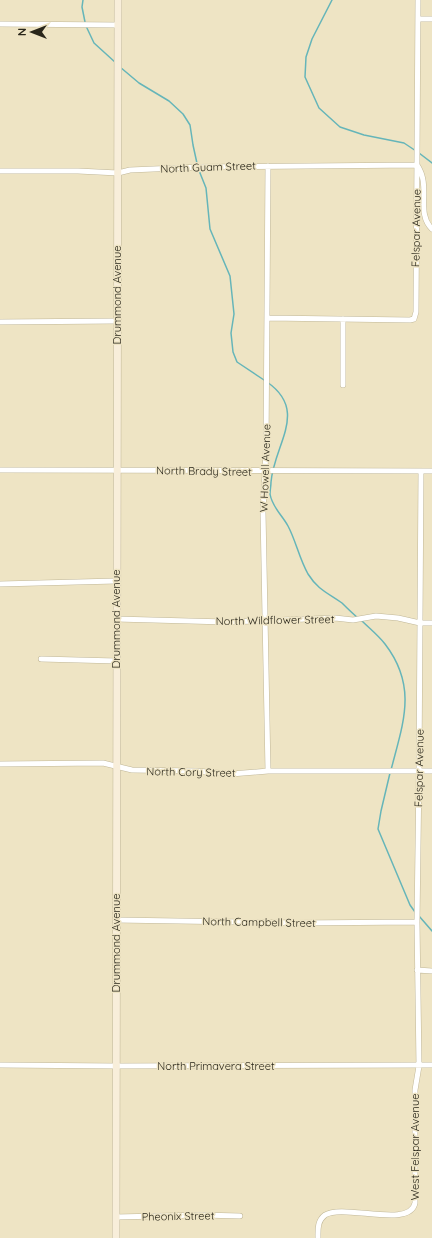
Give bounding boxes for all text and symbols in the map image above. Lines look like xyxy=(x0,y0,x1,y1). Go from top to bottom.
north arrow xyxy=(12,12,52,52)
text: N xyxy=(15,28,29,36)
street label: North Guam Street xyxy=(160,158,256,176)
street label: Felspar Avenue xyxy=(408,189,424,267)
street label: Drummond Avenue xyxy=(110,246,124,344)
street label: W Howell Avenue xyxy=(256,424,274,512)
street label: North Brady Street xyxy=(156,463,252,479)
street label: Drummond Avenue xyxy=(109,570,123,668)
street label: North Wildflower Street xyxy=(215,612,335,628)
street label: Felspar Avenue xyxy=(411,729,427,807)
street label: North Cory Street xyxy=(146,764,236,780)
street label: Drummond Avenue xyxy=(109,894,123,992)
street label: North Campbell Street xyxy=(202,914,316,930)
street label: North Primavera Street xyxy=(157,1059,275,1073)
street label: West Felspar Avenue xyxy=(408,1094,422,1200)
street label: Pheonix Street xyxy=(142,1208,215,1224)

